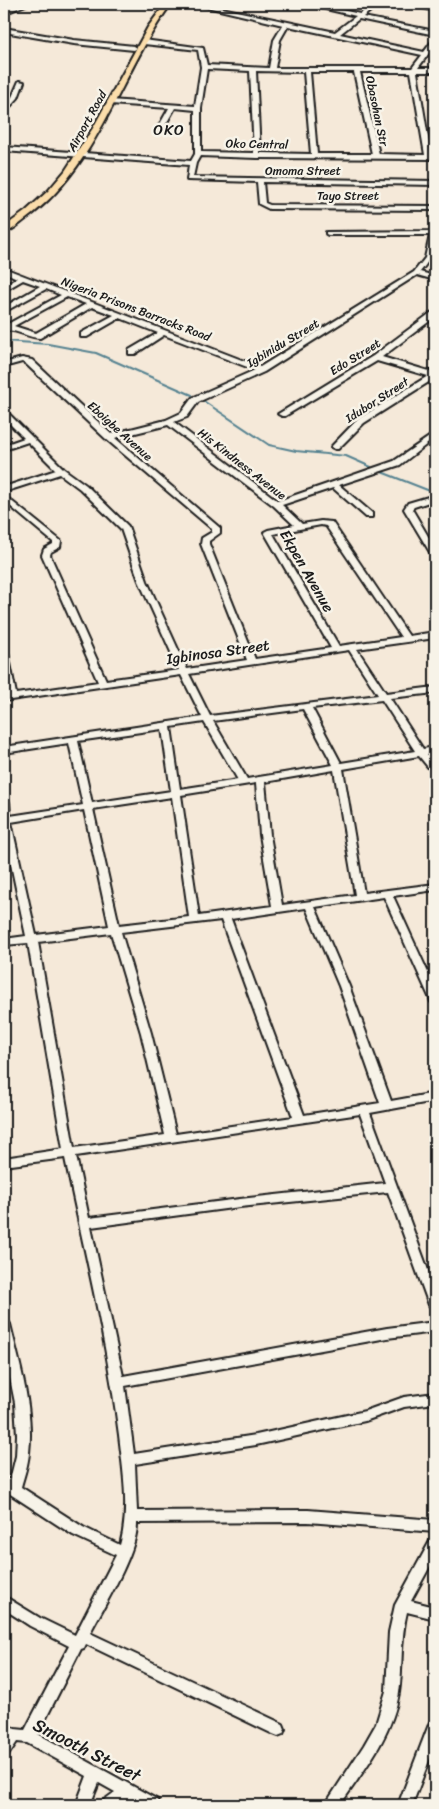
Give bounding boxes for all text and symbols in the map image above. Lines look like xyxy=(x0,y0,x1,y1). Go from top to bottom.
street label: Obasohan Str xyxy=(359,74,395,149)
street label: Airport Road xyxy=(61,86,113,157)
district label: OKO xyxy=(153,117,185,143)
street label: Oko Central xyxy=(225,132,289,156)
street label: Omoma Street xyxy=(265,160,341,182)
street label: Tayo Street xyxy=(317,185,379,207)
street label: Nigeria Prisons Barracks Road xyxy=(58,270,215,348)
street label: Igbinidu Street xyxy=(242,313,324,374)
street label: Edo Street xyxy=(325,333,385,381)
street label: Idubor Street xyxy=(340,370,414,430)
street label: Eboigbe Avenue xyxy=(82,395,158,467)
street label: His Kindness Avenue xyxy=(193,422,291,506)
street label: Ekpen Avenue xyxy=(273,525,341,618)
street label: Igbinosa Street xyxy=(164,632,272,672)
street label: Smooth Street xyxy=(27,1709,147,1791)

